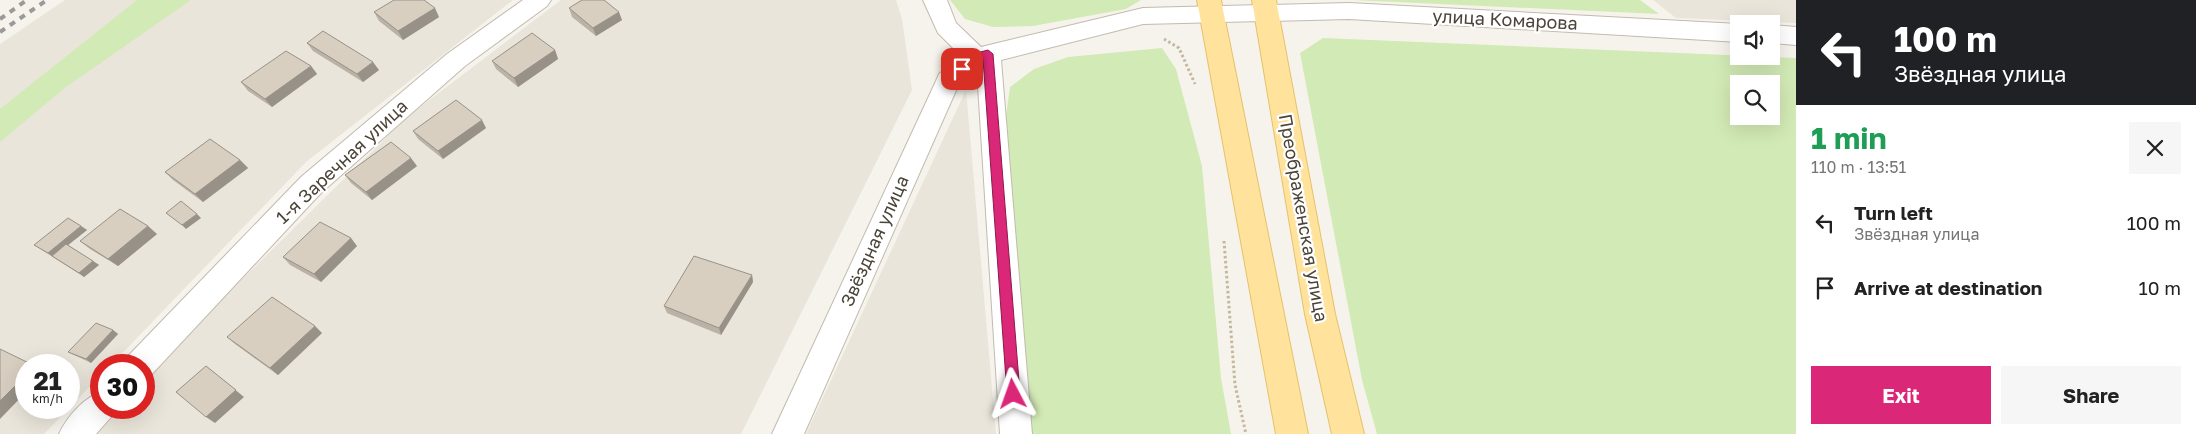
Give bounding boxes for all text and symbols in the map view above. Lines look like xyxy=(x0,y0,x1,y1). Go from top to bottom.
street label: улица Комарова xyxy=(1432,4,1578,34)
map controls xyxy=(1730,15,1780,125)
button: sound xyxy=(1730,15,1780,65)
text: 100 m xyxy=(1894,18,1997,60)
icon: left xyxy=(1811,20,1876,85)
pin xyxy=(941,48,983,90)
icon: arrive xyxy=(948,55,976,83)
text: Звёздная улица xyxy=(1894,60,2066,87)
button: search xyxy=(1730,75,1780,125)
street label: 1-я Заречная улица xyxy=(271,95,412,228)
street label: Преображенская улица xyxy=(1275,112,1333,324)
text: 1 min xyxy=(1811,120,1887,156)
button: close xyxy=(2129,122,2181,174)
text: 110 m · 13:51 xyxy=(1811,157,1906,177)
street label: Звёздная улица xyxy=(835,172,913,310)
text: Turn left xyxy=(1854,201,1933,224)
icon: left xyxy=(1811,209,1839,237)
text: 100 m xyxy=(2127,211,2181,234)
text: Звёздная улица xyxy=(1854,224,1979,244)
icon: arrive xyxy=(1811,274,1839,302)
text: Arrive at destination xyxy=(1854,276,2042,299)
text: 10 m xyxy=(2138,276,2181,299)
speed limit sign: 30 xyxy=(90,354,155,419)
text: 21 xyxy=(33,365,62,396)
button: Exit xyxy=(1811,366,1991,424)
button: Share xyxy=(2001,366,2181,424)
position arrow xyxy=(986,367,1038,419)
text: km/h xyxy=(32,391,63,406)

